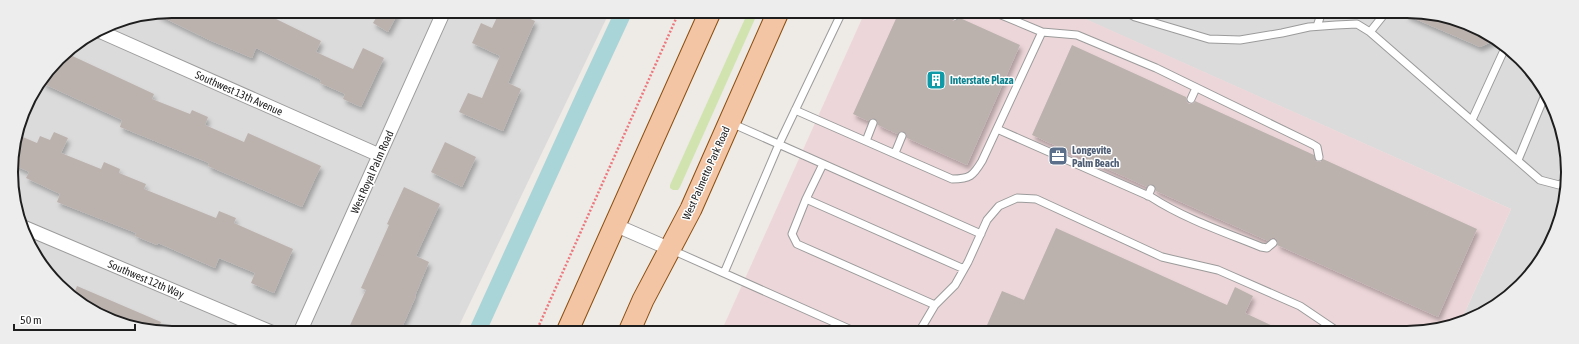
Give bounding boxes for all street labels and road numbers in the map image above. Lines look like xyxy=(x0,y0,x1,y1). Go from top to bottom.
street label: Southwest 13th Avenue xyxy=(193,68,285,118)
street label: West Palmetto Park Road xyxy=(680,124,732,222)
street label: West Royal Palm Road xyxy=(348,129,396,215)
street label: Southwest 12th Way xyxy=(106,258,186,301)

